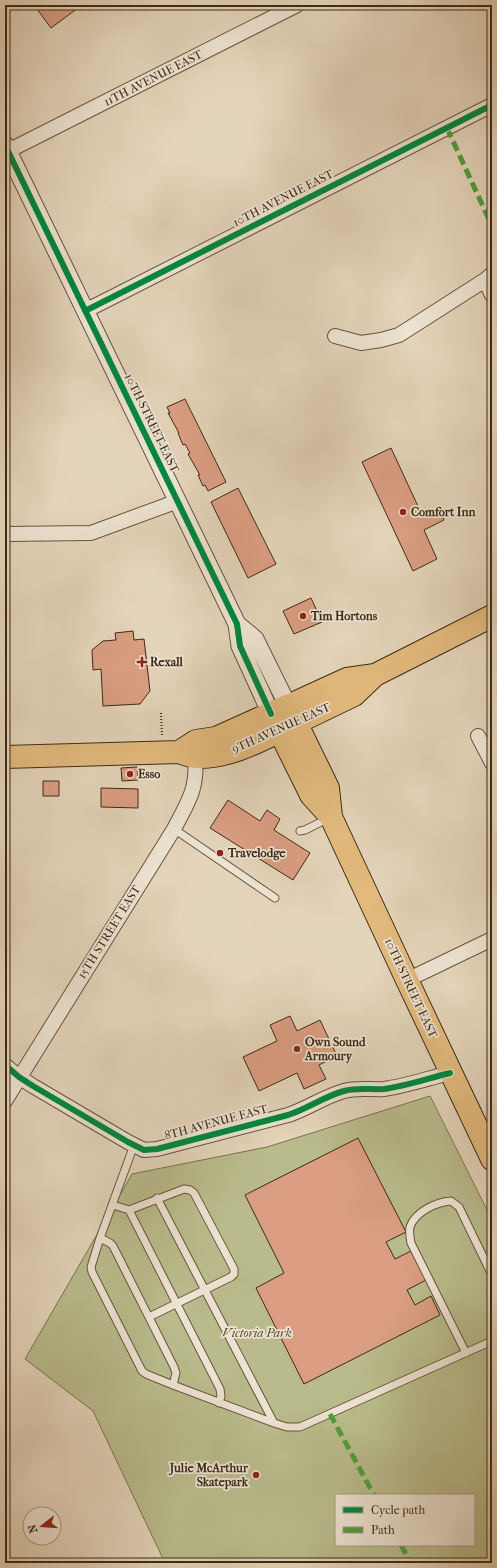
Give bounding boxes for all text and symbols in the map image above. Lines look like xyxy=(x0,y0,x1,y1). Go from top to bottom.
street label: 11TH AVENUE EAST xyxy=(101,47,205,109)
street label: 10TH AVENUE EAST xyxy=(230,166,336,229)
street label: 10TH STREET EAST xyxy=(122,371,183,476)
place label: Comfort Inn xyxy=(411,505,477,519)
marker: Comfort Inn xyxy=(398,507,408,517)
place label: Tim Hortons xyxy=(310,609,378,623)
marker: Tim Hortons xyxy=(298,611,308,621)
place label: Rexall xyxy=(150,655,184,669)
marker: Rexall xyxy=(137,657,147,667)
street label: 9TH AVENUE EAST xyxy=(230,700,333,756)
place label: Esso xyxy=(138,767,160,781)
marker: Esso xyxy=(125,769,135,779)
place label: Travelodge xyxy=(227,846,286,861)
marker: Travelodge xyxy=(215,848,225,858)
street label: 15TH STREET EAST xyxy=(75,882,144,981)
street label: 10TH STREET EAST xyxy=(382,936,441,1041)
place label: Own Sound Armoury xyxy=(304,1035,366,1064)
marker: Own Sound Armoury xyxy=(292,1044,302,1054)
street label: 8TH AVENUE EAST xyxy=(163,1101,270,1142)
park label: Victoria Park xyxy=(222,1326,292,1340)
place label: Julie McArthur Skatepark xyxy=(168,1461,249,1490)
marker: Julie McArthur Skatepark xyxy=(251,1470,261,1480)
legend xyxy=(335,1494,475,1546)
text: Cycle path xyxy=(371,1503,426,1517)
north arrow xyxy=(22,1506,62,1546)
text: N xyxy=(25,1522,40,1535)
text: Path xyxy=(371,1523,395,1537)

